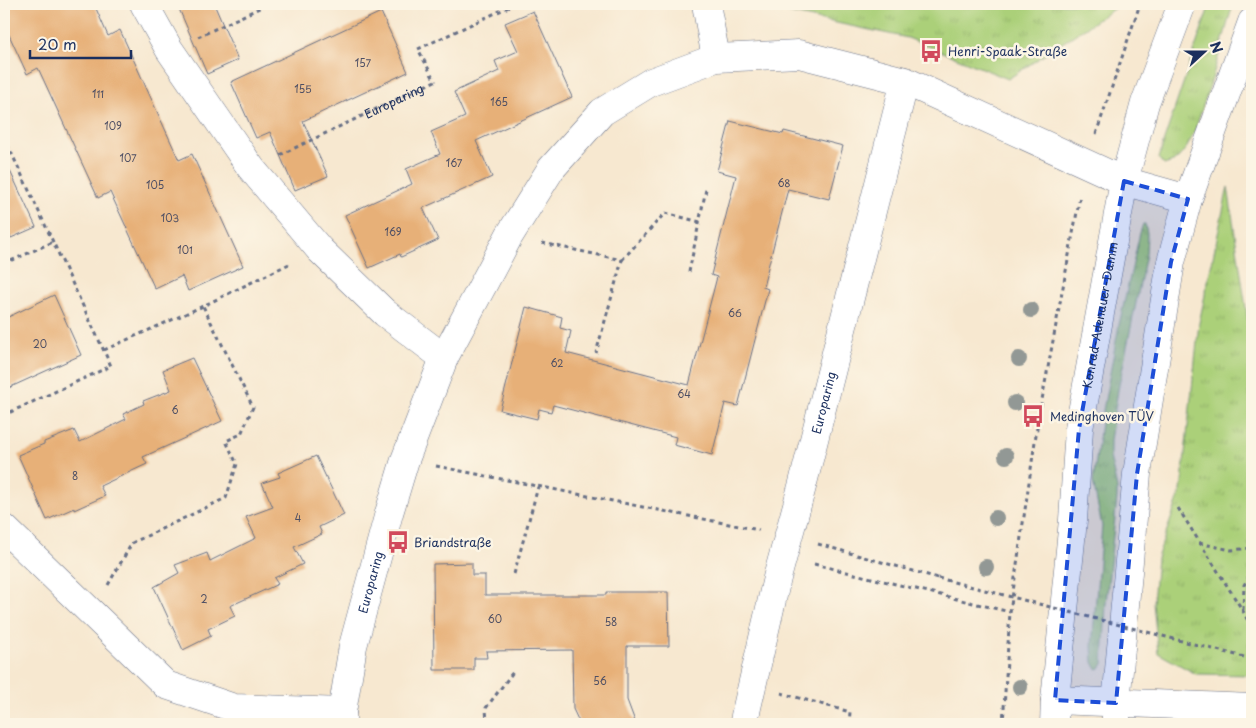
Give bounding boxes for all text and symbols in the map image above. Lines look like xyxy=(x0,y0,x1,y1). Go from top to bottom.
scale bar xyxy=(30,28,131,60)
north arrow xyxy=(1178,28,1228,78)
text: 20 m xyxy=(38,32,77,55)
bus stop icon: Henri-Spaak-Straße xyxy=(918,38,944,64)
text: N xyxy=(1205,38,1228,56)
place label: Henri-Spaak-Straße xyxy=(948,42,1067,60)
house number: 157 xyxy=(355,55,372,70)
street label: Europaring xyxy=(361,79,426,123)
house number: 155 xyxy=(294,81,312,96)
house number: 111 xyxy=(92,86,104,101)
house number: 165 xyxy=(490,94,508,109)
house number: 109 xyxy=(104,118,122,133)
house number: 107 xyxy=(119,150,137,165)
house number: 167 xyxy=(446,155,463,170)
house number: 68 xyxy=(777,175,791,190)
house number: 105 xyxy=(146,177,164,192)
house number: 103 xyxy=(161,210,179,225)
house number: 169 xyxy=(384,224,402,239)
street label: Konrad-Adenauer-Damm xyxy=(1078,240,1122,390)
house number: 101 xyxy=(177,242,193,257)
house number: 66 xyxy=(728,305,742,320)
house number: 20 xyxy=(33,336,47,351)
house number: 62 xyxy=(550,355,564,370)
street label: Europaring xyxy=(807,370,840,436)
house number: 64 xyxy=(677,386,691,401)
house number: 6 xyxy=(171,402,179,417)
bus stop icon: Medinghoven TÜV xyxy=(1020,403,1046,429)
place label: Medinghoven TÜV xyxy=(1050,407,1155,425)
house number: 8 xyxy=(72,468,78,483)
house number: 4 xyxy=(295,510,302,525)
bus stop icon: Briandstraße xyxy=(385,529,411,555)
place label: Briandstraße xyxy=(414,533,491,551)
street label: Europaring xyxy=(353,549,387,615)
house number: 2 xyxy=(200,591,208,606)
house number: 60 xyxy=(488,611,502,626)
house number: 58 xyxy=(605,614,617,629)
house number: 56 xyxy=(593,673,607,688)

